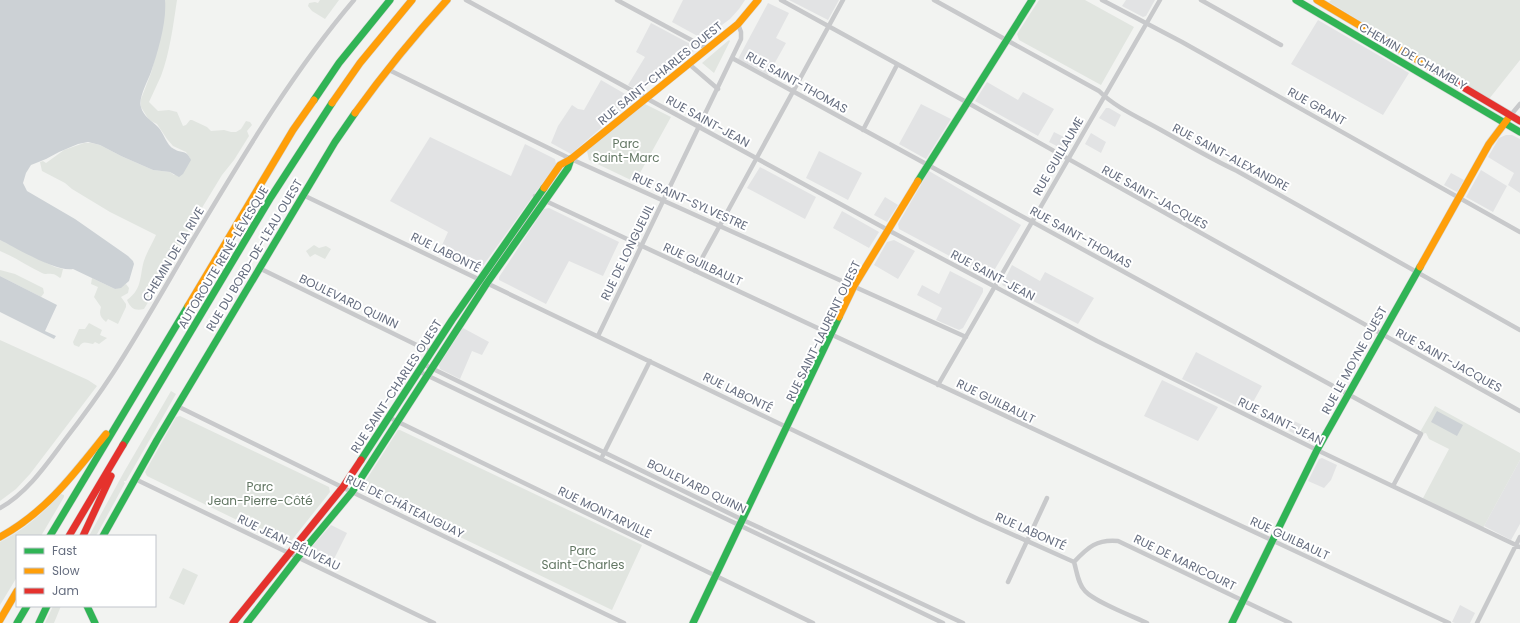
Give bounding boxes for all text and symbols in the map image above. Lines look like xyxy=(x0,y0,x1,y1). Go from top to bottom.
street label: RUE SAINT-CHARLES OUEST xyxy=(594,17,726,129)
street label: CHEMIN DE CHAMBLY xyxy=(1356,18,1470,94)
street label: RUE SAINT-THOMAS xyxy=(743,47,851,117)
street label: RUE GRANT xyxy=(1285,83,1350,129)
street label: RUE SAINT-JEAN xyxy=(663,91,753,151)
street label: RUE GUILLAUME xyxy=(1029,114,1087,198)
street label: RUE SAINT-ALEXANDRE xyxy=(1170,119,1292,195)
park label: Parc Saint-Marc xyxy=(593,135,659,166)
street label: RUE SAINT-JACQUES xyxy=(1099,161,1211,233)
street label: RUE SAINT-SYLVESTRE xyxy=(630,168,750,234)
street label: RUE DU BORD-DE-L'EAU OUEST xyxy=(202,175,307,334)
street label: AUTOROUTE RENÉ-LÉVESQUE xyxy=(174,182,272,332)
street label: RUE DE LONGUEUIL xyxy=(596,201,658,303)
street label: RUE SAINT-THOMAS xyxy=(1027,202,1135,272)
street label: CHEMIN DE LA RIVE xyxy=(138,204,208,304)
street label: RUE LABONTÉ xyxy=(408,228,484,276)
street label: RUE GUILBAULT xyxy=(661,238,746,290)
street label: RUE SAINT-JEAN xyxy=(948,246,1038,304)
street label: RUE SAINT-LAURENT OUEST xyxy=(781,257,865,404)
street label: BOULEVARD QUINN xyxy=(296,270,402,332)
street label: RUE LE MOYNE OUEST xyxy=(1317,302,1391,417)
street label: RUE SAINT-CHARLES OUEST xyxy=(346,315,446,456)
street label: RUE SAINT-JACQUES xyxy=(1393,324,1505,396)
street label: RUE LABONTÉ xyxy=(700,368,776,416)
street label: RUE GUILBAULT xyxy=(954,375,1039,428)
street label: RUE SAINT-JEAN xyxy=(1235,393,1327,449)
street label: BOULEVARD QUINN xyxy=(644,455,750,517)
street label: RUE DE CHÂTEAUGUAY xyxy=(343,470,467,542)
park label: Parc Jean-Pierre-Côté xyxy=(207,478,313,509)
street label: RUE MONTARVILLE xyxy=(555,482,655,542)
street label: RUE LABONTÉ xyxy=(993,508,1069,554)
street label: RUE JEAN-BÉLIVEAU xyxy=(235,510,343,574)
street label: RUE GUILBAULT xyxy=(1248,512,1333,564)
street label: RUE DE MARICOURT xyxy=(1131,530,1239,594)
legend xyxy=(16,535,156,607)
text: Fast xyxy=(52,542,77,559)
park label: Parc Saint-Charles xyxy=(542,542,624,573)
text: Slow xyxy=(52,562,80,579)
text: Jam xyxy=(52,582,79,599)

